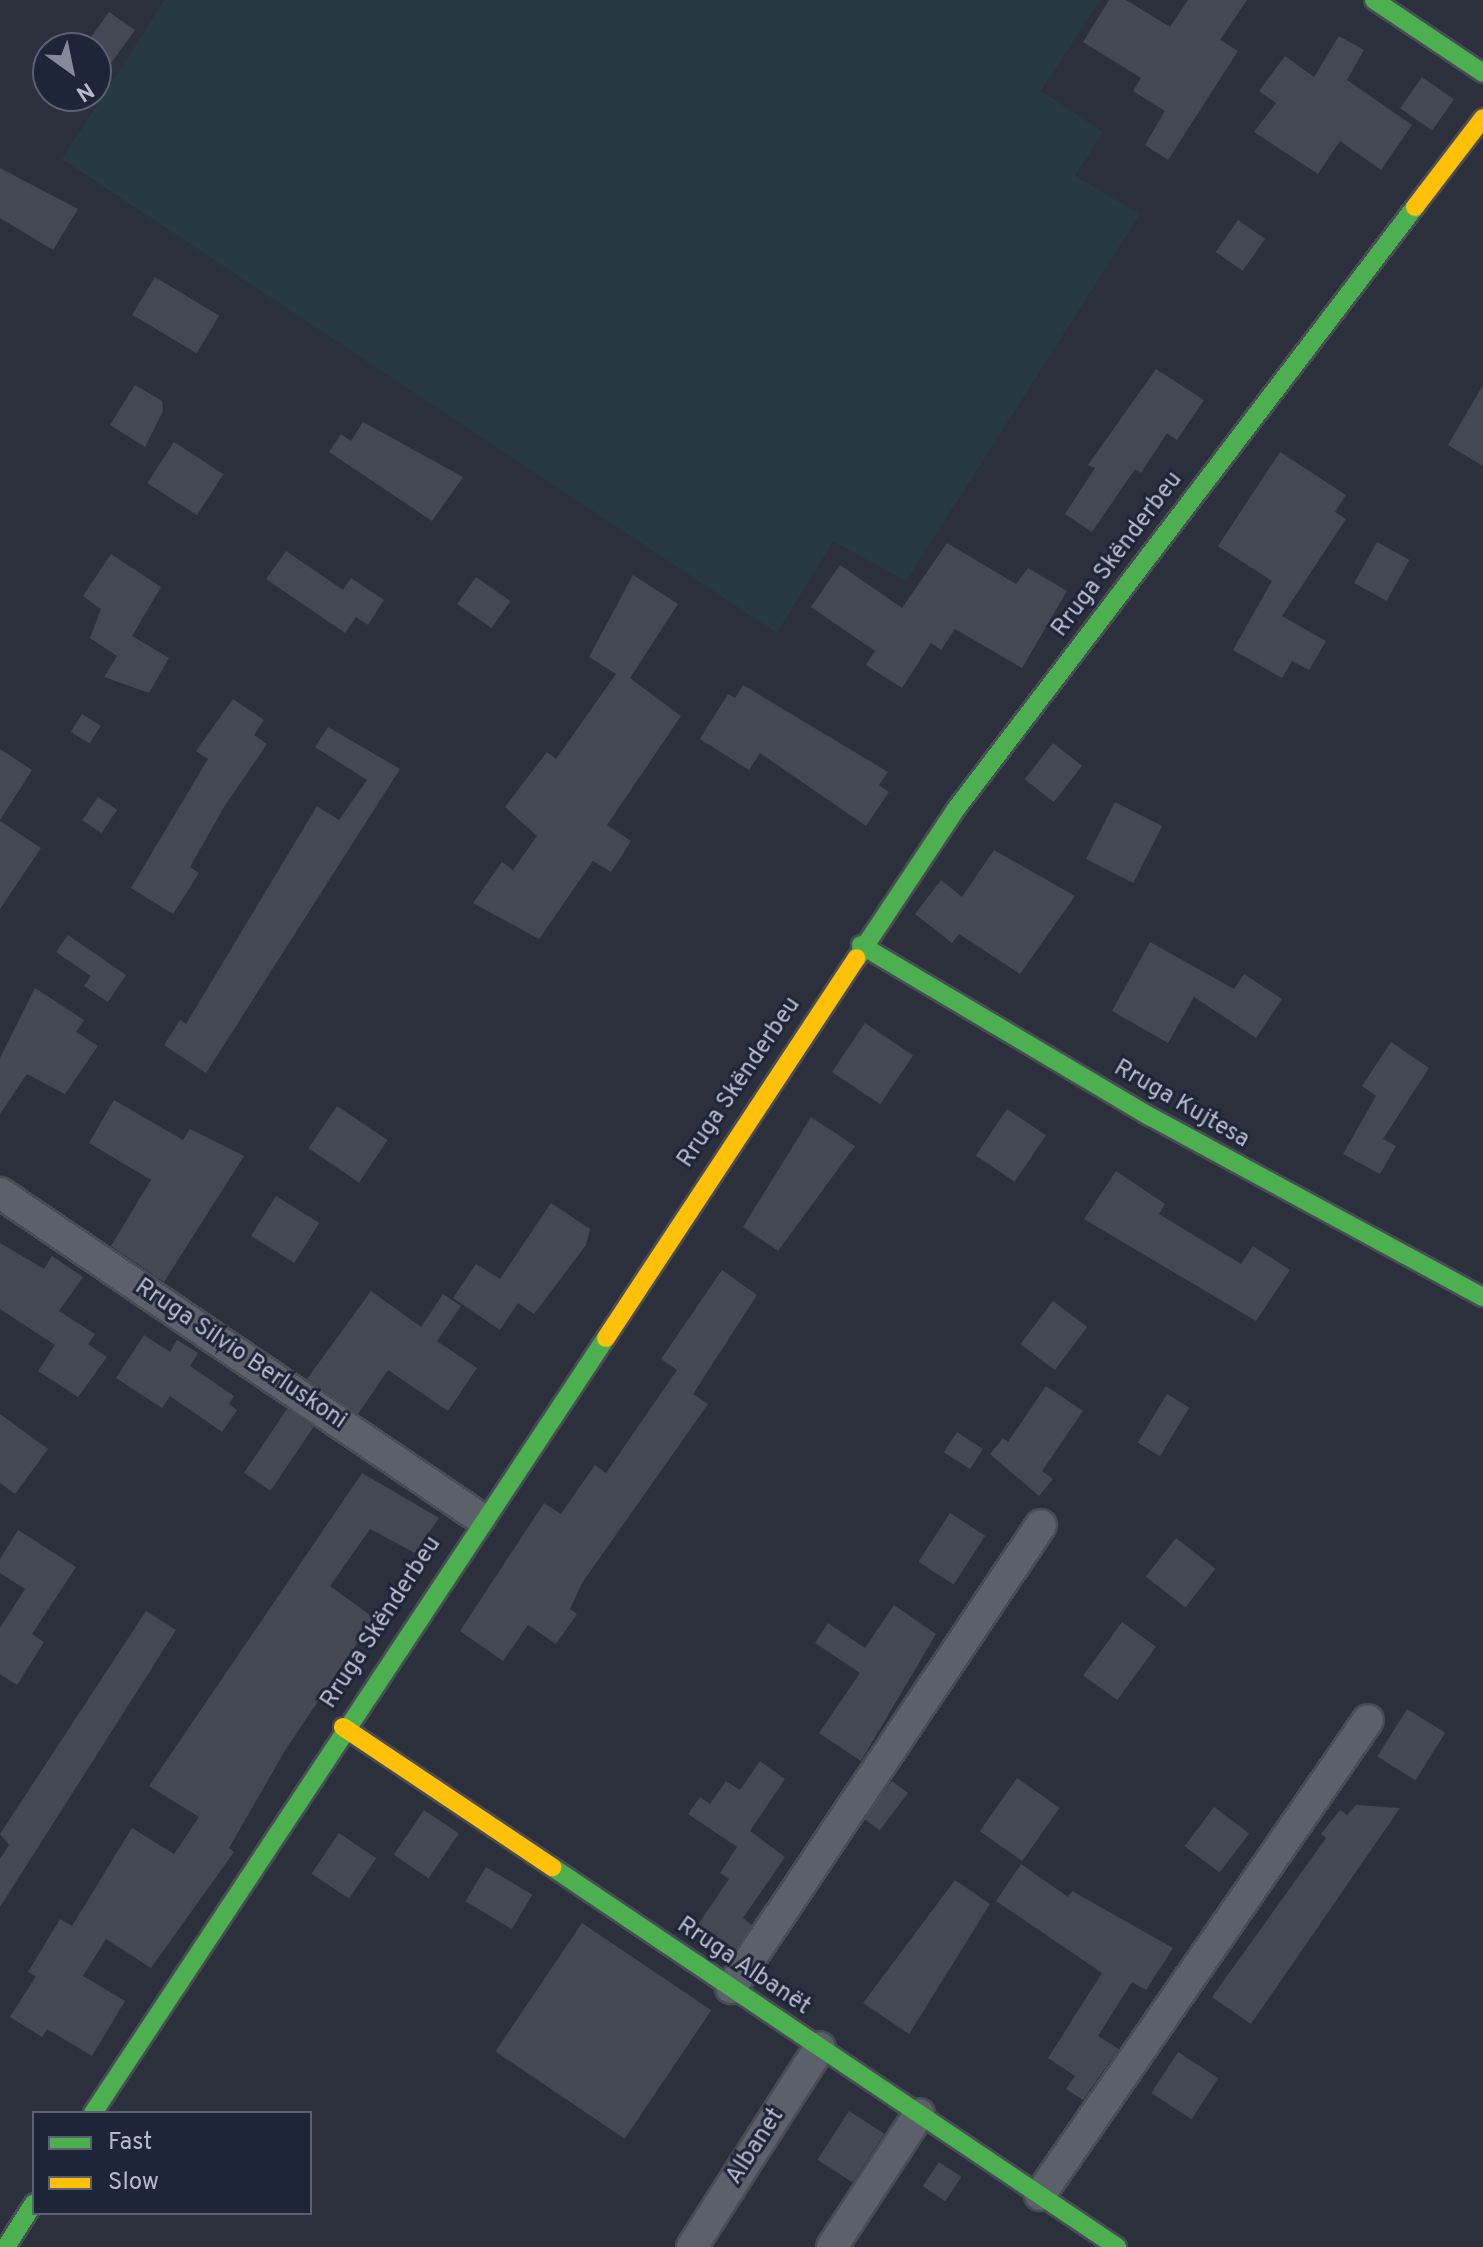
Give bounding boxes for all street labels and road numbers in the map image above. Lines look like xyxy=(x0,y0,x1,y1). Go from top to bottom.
street label: Rruga Skënderbeu xyxy=(1046,467,1190,643)
street label: Rruga Skënderbeu xyxy=(672,992,808,1174)
street label: Rruga Kujtesa xyxy=(1108,1055,1254,1155)
street label: Rruga Silvio Berluskoni xyxy=(129,1273,351,1437)
street label: Rruga Skënderbeu xyxy=(316,1531,448,1715)
street label: Rruga Albanët xyxy=(670,1912,816,2022)
street label: Albanet xyxy=(721,2104,791,2190)

